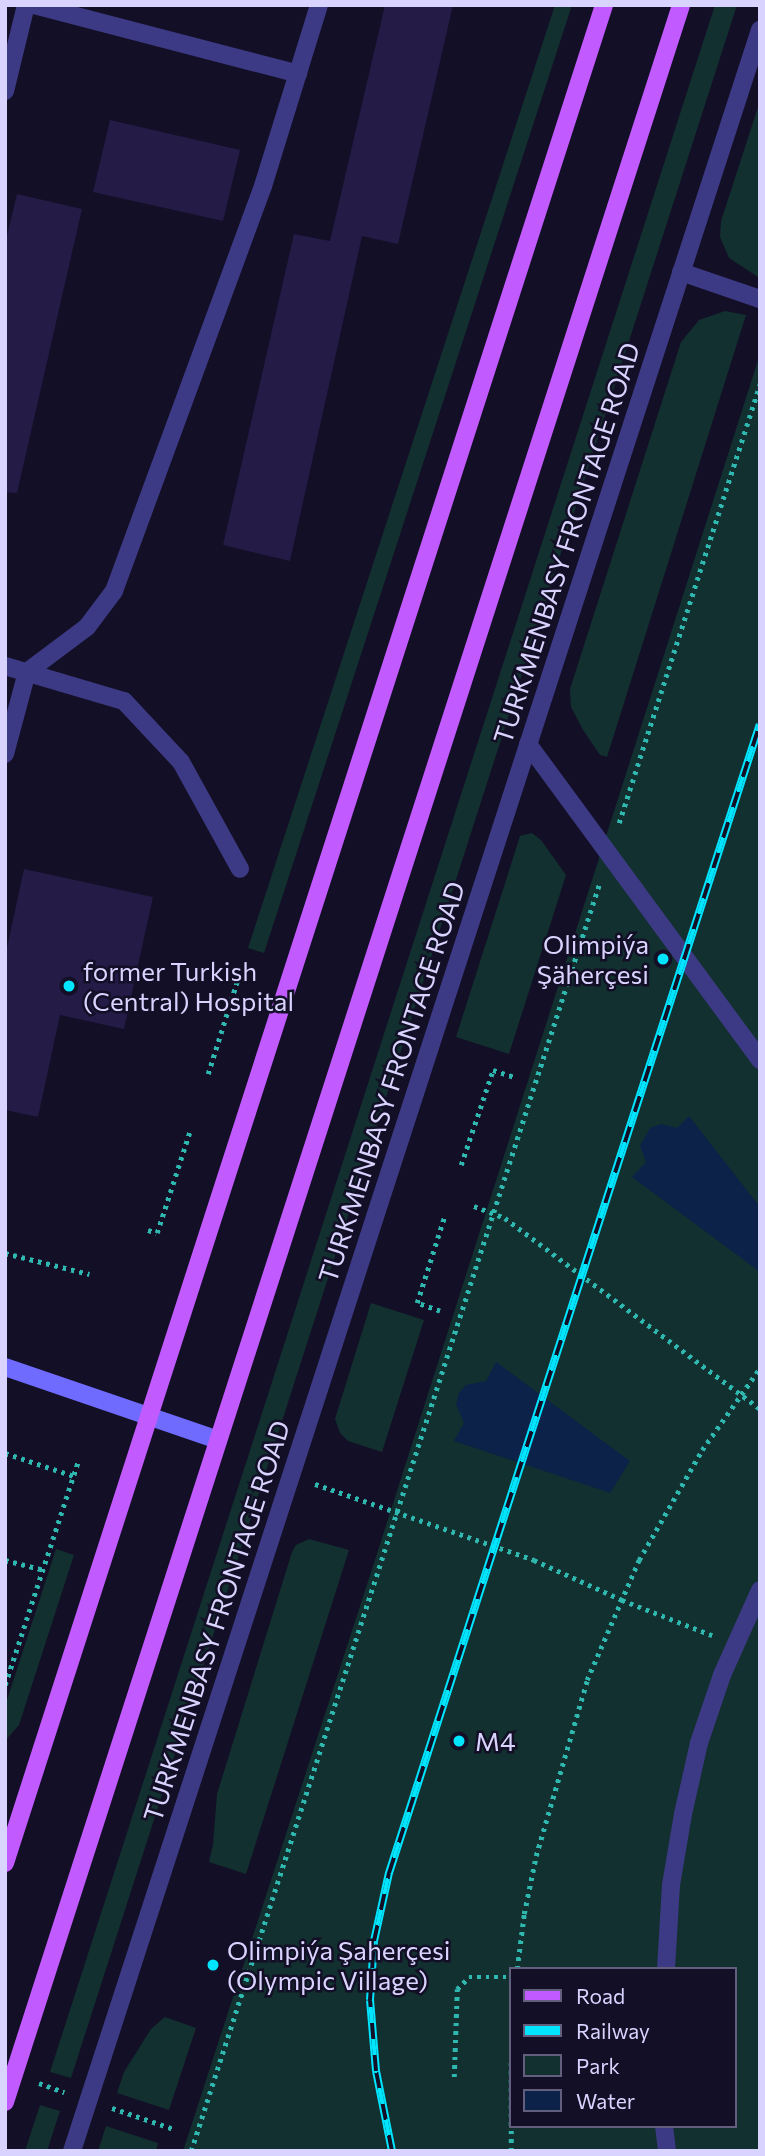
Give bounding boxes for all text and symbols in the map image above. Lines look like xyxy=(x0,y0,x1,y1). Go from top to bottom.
street label: TURKMENBASY FRONTAGE ROAD xyxy=(486,338,646,748)
street label: TURKMENBASY FRONTAGE ROAD xyxy=(311,877,471,1287)
place label: Olimpiýa Şäherçesi xyxy=(537,928,649,990)
marker: Olimpiýa Şäherçesi xyxy=(655,951,671,967)
place label: former Turkish (Central) Hospital xyxy=(83,955,294,1016)
marker: former Turkish (Central) Hospital xyxy=(61,978,77,994)
street label: TURKMENBASY FRONTAGE ROAD xyxy=(136,1416,296,1826)
place label: M4 xyxy=(475,1725,515,1757)
marker: M4 xyxy=(449,1731,469,1751)
place label: Olimpiýa Şaherçesi (Olympic Village) xyxy=(227,1934,451,1996)
marker: Olimpiýa Şaherçesi (Olympic Village) xyxy=(205,1957,221,1973)
legend xyxy=(510,1967,737,2128)
text: Road xyxy=(576,1983,625,2008)
text: Railway xyxy=(576,2018,650,2043)
text: Park xyxy=(576,2053,620,2078)
text: Water xyxy=(576,2088,635,2113)

